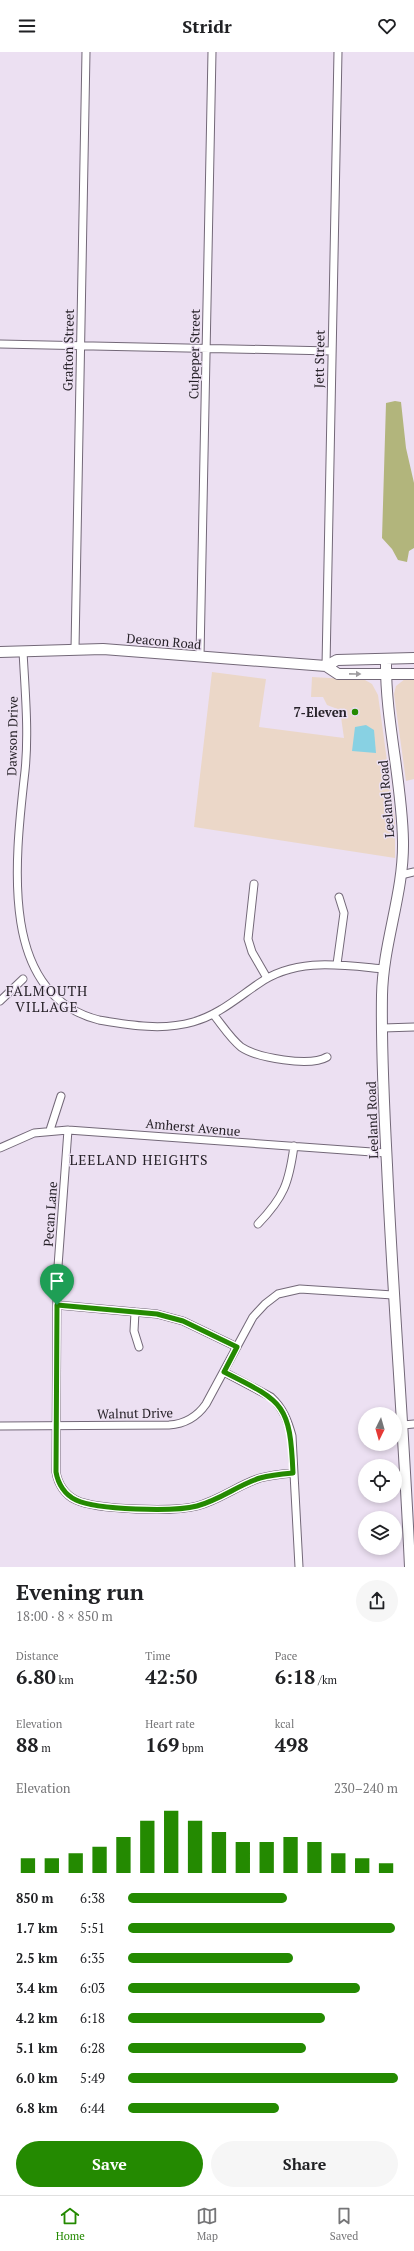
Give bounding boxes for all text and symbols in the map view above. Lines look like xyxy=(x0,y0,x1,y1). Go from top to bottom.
text: Stridr xyxy=(182,14,232,38)
icon: menu xyxy=(16,15,38,37)
icon: heart xyxy=(376,15,398,37)
street label: Grafton Street xyxy=(58,308,78,391)
street label: Culpeper Street xyxy=(184,308,204,399)
street label: Jett Street xyxy=(309,329,329,388)
street label: Deacon Road xyxy=(126,629,202,653)
one-way arrow xyxy=(349,671,362,677)
street label: Dawson Drive xyxy=(2,696,22,776)
place label: 7-Eleven xyxy=(294,703,348,721)
marker: 7-Eleven xyxy=(350,707,360,717)
street label: Leeland Road xyxy=(374,759,398,839)
district label: FALMOUTH VILLAGE xyxy=(6,981,88,1016)
street label: Leeland Road xyxy=(362,1081,382,1159)
street label: Amherst Avenue xyxy=(145,1114,241,1140)
district label: LEELAND HEIGHTS xyxy=(69,1150,209,1169)
street label: Pecan Lane xyxy=(39,1181,61,1247)
pin xyxy=(40,1264,74,1305)
icon: arrive xyxy=(46,1270,68,1292)
street label: Walnut Drive xyxy=(97,1403,173,1423)
north arrow xyxy=(358,1407,402,1451)
map controls xyxy=(358,1407,402,1555)
button: locate xyxy=(358,1459,402,1503)
button: layers xyxy=(358,1511,402,1555)
text: Evening run xyxy=(16,1577,144,1606)
button: share xyxy=(356,1580,398,1622)
text: 18:00 · 8 × 850 m xyxy=(16,1607,113,1625)
text: Distance xyxy=(16,1649,59,1663)
text: Time xyxy=(145,1649,170,1663)
text: Pace xyxy=(275,1649,297,1663)
text: 6.80 xyxy=(16,1663,56,1690)
text: 42:50 xyxy=(145,1663,197,1690)
text: 6:18 xyxy=(275,1663,315,1690)
text: km xyxy=(56,1673,74,1687)
text: /km xyxy=(315,1673,337,1687)
text: Elevation xyxy=(16,1717,62,1731)
text: Heart rate xyxy=(145,1717,195,1731)
text: kcal xyxy=(275,1717,294,1731)
text: 88 xyxy=(16,1731,39,1758)
text: 169 xyxy=(145,1731,179,1758)
text: 498 xyxy=(275,1731,309,1758)
text: m xyxy=(39,1741,51,1755)
text: bpm xyxy=(179,1741,204,1755)
text: Elevation xyxy=(16,1779,71,1797)
text: 230–240 m xyxy=(334,1779,398,1797)
text: 850 m xyxy=(16,1889,54,1907)
text: 6:38 xyxy=(80,1889,105,1907)
text: 1.7 km xyxy=(16,1919,58,1937)
text: 5:51 xyxy=(80,1919,105,1937)
text: 2.5 km xyxy=(16,1949,58,1967)
text: 6:35 xyxy=(80,1949,105,1967)
text: 3.4 km xyxy=(16,1979,58,1997)
text: 6:03 xyxy=(80,1979,105,1997)
text: 4.2 km xyxy=(16,2009,58,2027)
text: 6:18 xyxy=(80,2009,105,2027)
text: 5.1 km xyxy=(16,2039,58,2057)
text: 6:28 xyxy=(80,2039,105,2057)
text: 6.0 km xyxy=(16,2069,58,2087)
text: 5:49 xyxy=(80,2069,105,2087)
text: 6.8 km xyxy=(16,2099,58,2117)
text: 6:44 xyxy=(80,2099,105,2117)
button: Save xyxy=(16,2141,203,2187)
button: Share xyxy=(211,2141,398,2187)
tab: Home xyxy=(56,2205,85,2243)
tab: Map xyxy=(196,2205,218,2243)
tab: Saved xyxy=(330,2205,358,2243)

